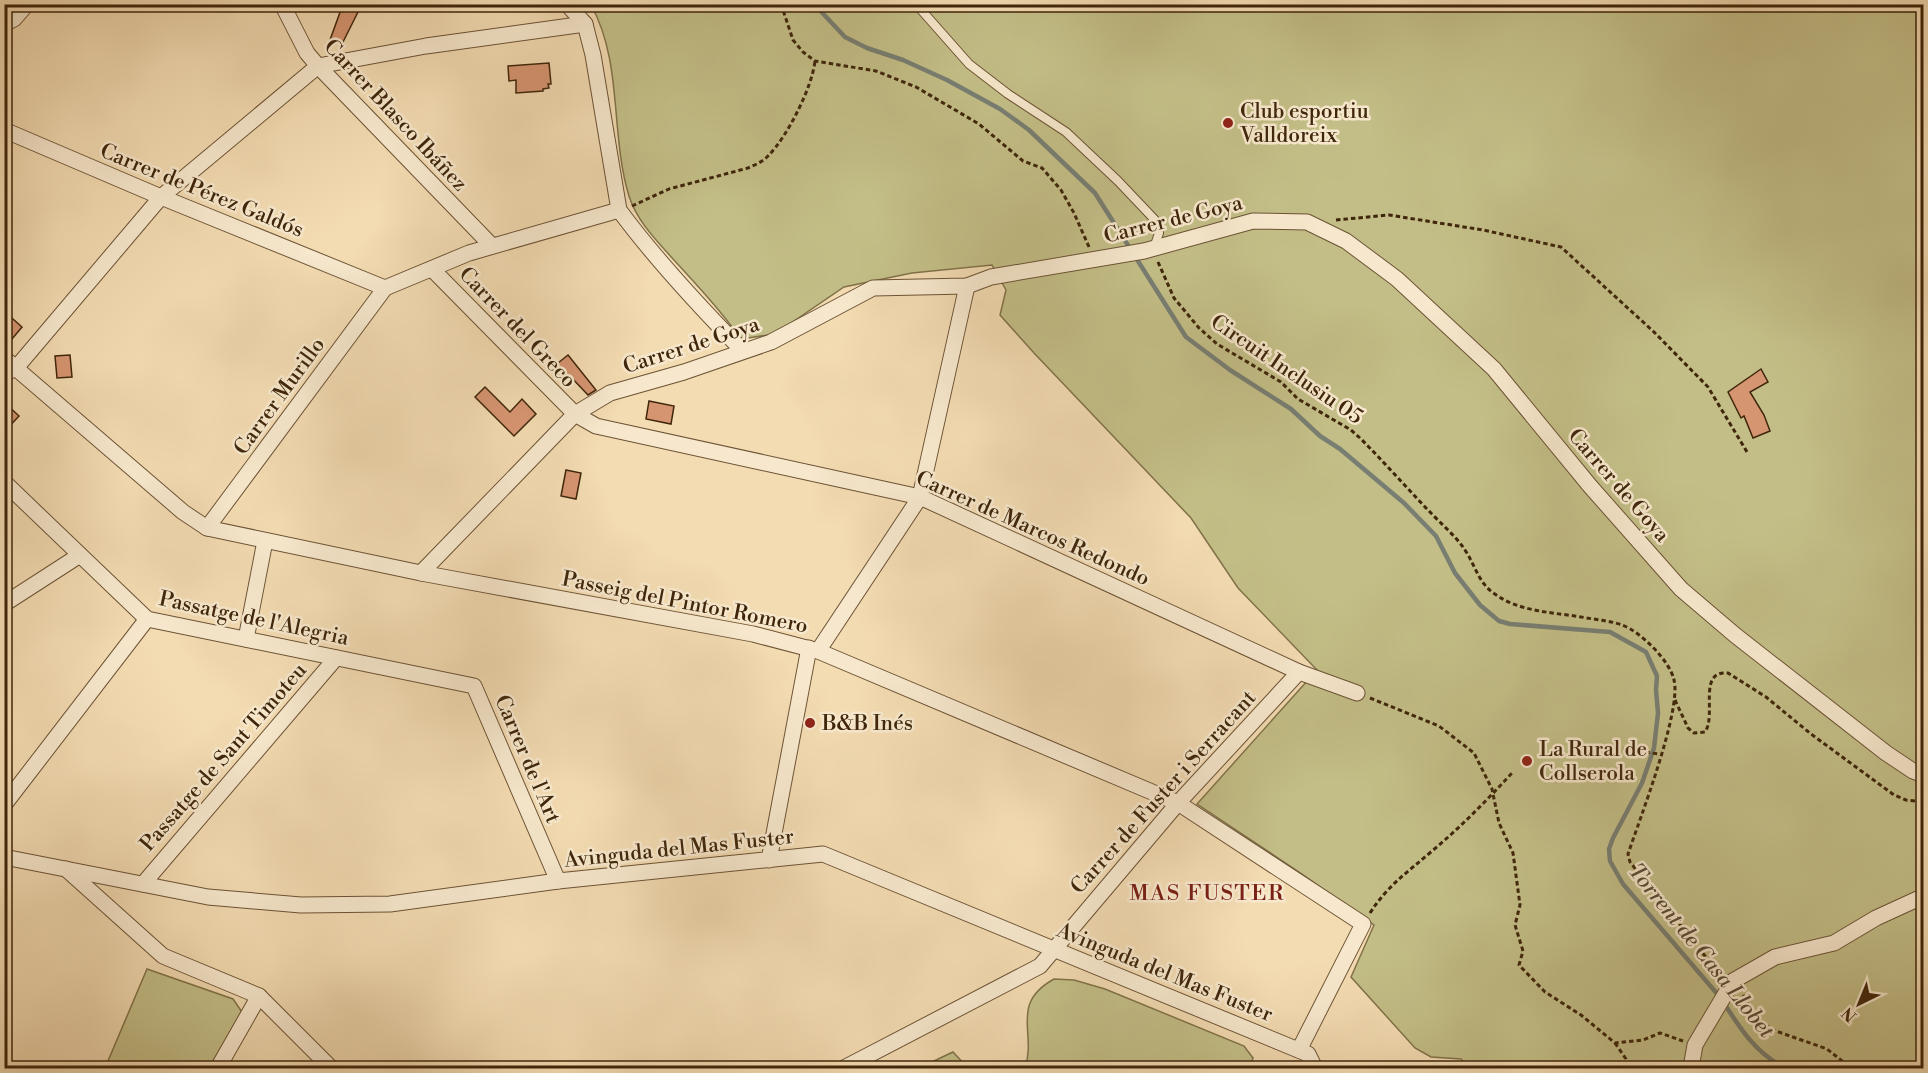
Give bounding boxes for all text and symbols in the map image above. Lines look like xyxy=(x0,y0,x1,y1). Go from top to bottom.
street label: Carrer Blasco Ibáñez xyxy=(318,34,473,197)
place label: Club esportiu Valldoreix xyxy=(1239,99,1369,149)
marker: Club esportiu Valldoreix xyxy=(1221,116,1235,130)
street label: Carrer de Pérez Galdós xyxy=(96,138,307,244)
street label: Carrer de Goya xyxy=(1101,190,1246,250)
street label: Carrer del Greco xyxy=(453,262,581,394)
street label: Circuit Inclusiu 05 xyxy=(1205,309,1368,430)
street label: Carrer de Goya xyxy=(620,312,763,380)
street label: Carrer Murillo xyxy=(229,333,331,460)
street label: Carrer de Goya xyxy=(1562,424,1675,548)
street label: Carrer de Marcos Redondo xyxy=(912,466,1154,592)
street label: Passeig del Pintor Romero xyxy=(560,566,810,640)
street label: Passatge de l'Alegria xyxy=(157,586,351,652)
street label: Passatge de Sant Timoteu xyxy=(135,658,313,857)
street label: Carrer de Fuster i Serracant xyxy=(1065,685,1262,900)
street label: Carrer de l'Art xyxy=(488,691,566,828)
place label: B&B Inés xyxy=(821,711,913,737)
marker: B&B Inés xyxy=(803,716,817,730)
place label: La Rural de Collserola xyxy=(1539,737,1647,787)
marker: La Rural de Collserola xyxy=(1520,754,1534,768)
street label: Avinguda del Mas Fuster xyxy=(562,824,795,874)
water label: Torrent de Casa Llobet xyxy=(1622,858,1780,1044)
district label: MAS FUSTER xyxy=(1129,880,1285,907)
street label: Avinguda del Mas Fuster xyxy=(1052,917,1276,1028)
north arrow xyxy=(1829,974,1889,1034)
text: N xyxy=(1838,1002,1861,1026)

